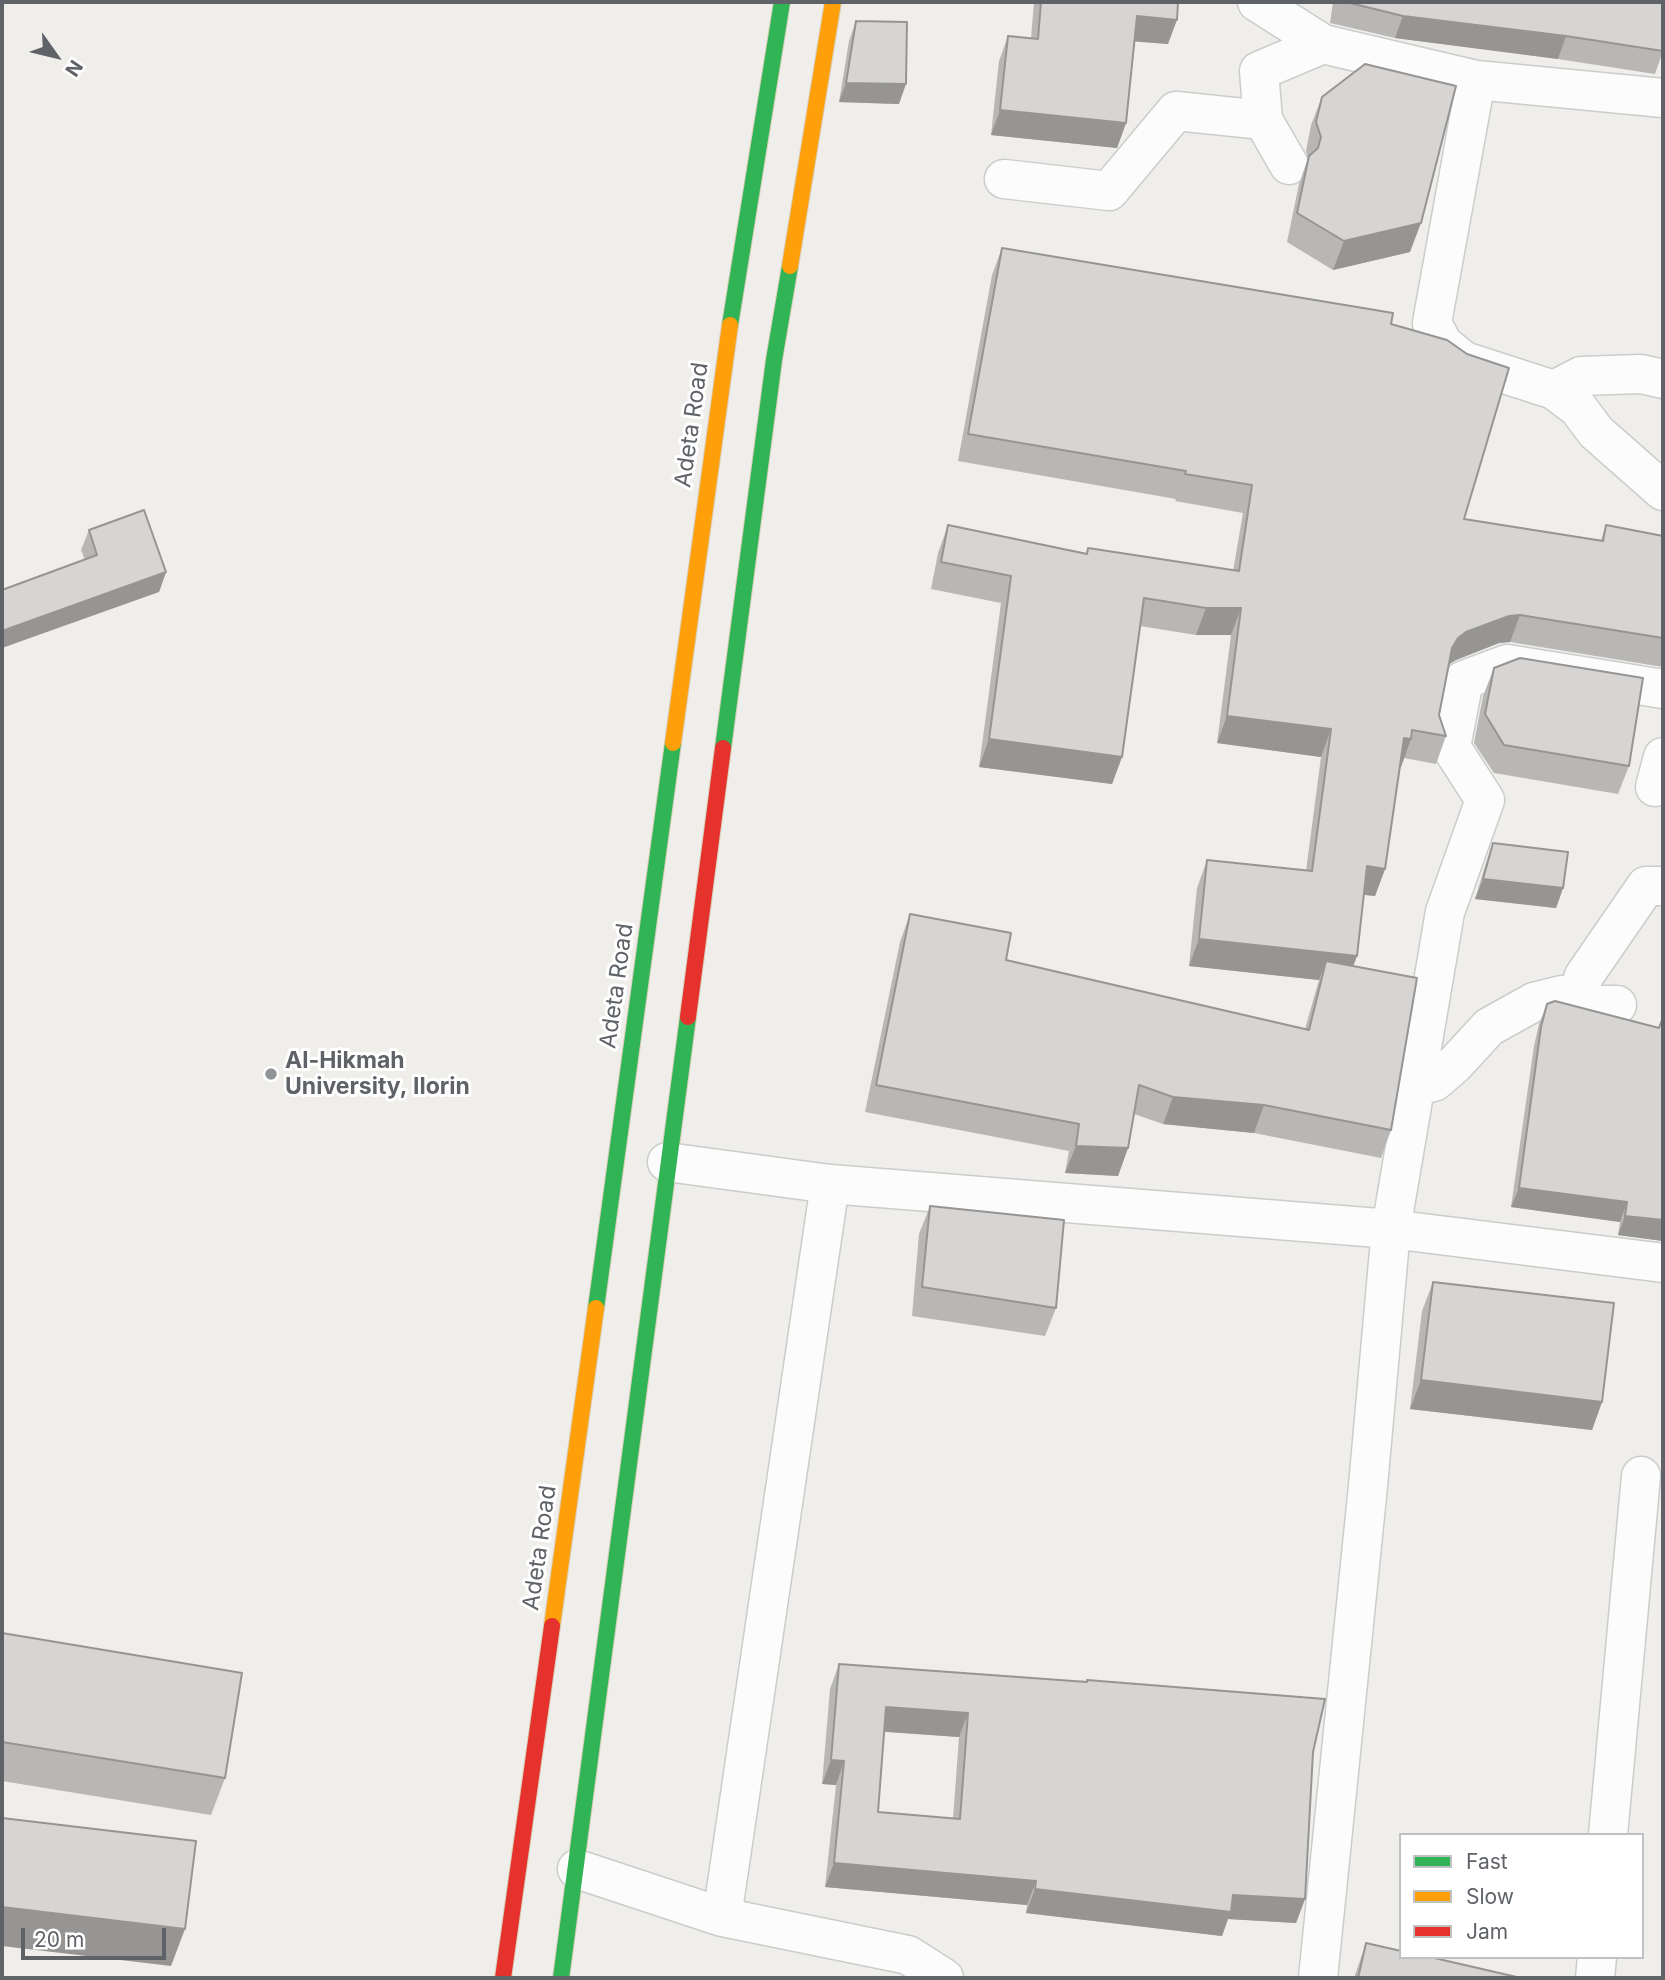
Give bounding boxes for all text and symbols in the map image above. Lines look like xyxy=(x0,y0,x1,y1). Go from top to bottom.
north arrow xyxy=(21,21,91,91)
text: N xyxy=(60,56,87,80)
street label: Adeta Road xyxy=(670,361,714,489)
street label: Adeta Road xyxy=(595,922,639,1050)
place label: Al-Hikmah University, Ilorin xyxy=(285,1047,470,1101)
marker: Al-Hikmah University, Ilorin xyxy=(263,1066,279,1082)
street label: Adeta Road xyxy=(518,1484,562,1612)
legend xyxy=(1399,1833,1644,1959)
text: Fast xyxy=(1466,1849,1508,1874)
text: Slow xyxy=(1466,1884,1514,1909)
scale bar xyxy=(24,1913,170,1957)
text: Jam xyxy=(1466,1919,1508,1944)
text: 20 m xyxy=(34,1927,84,1952)

